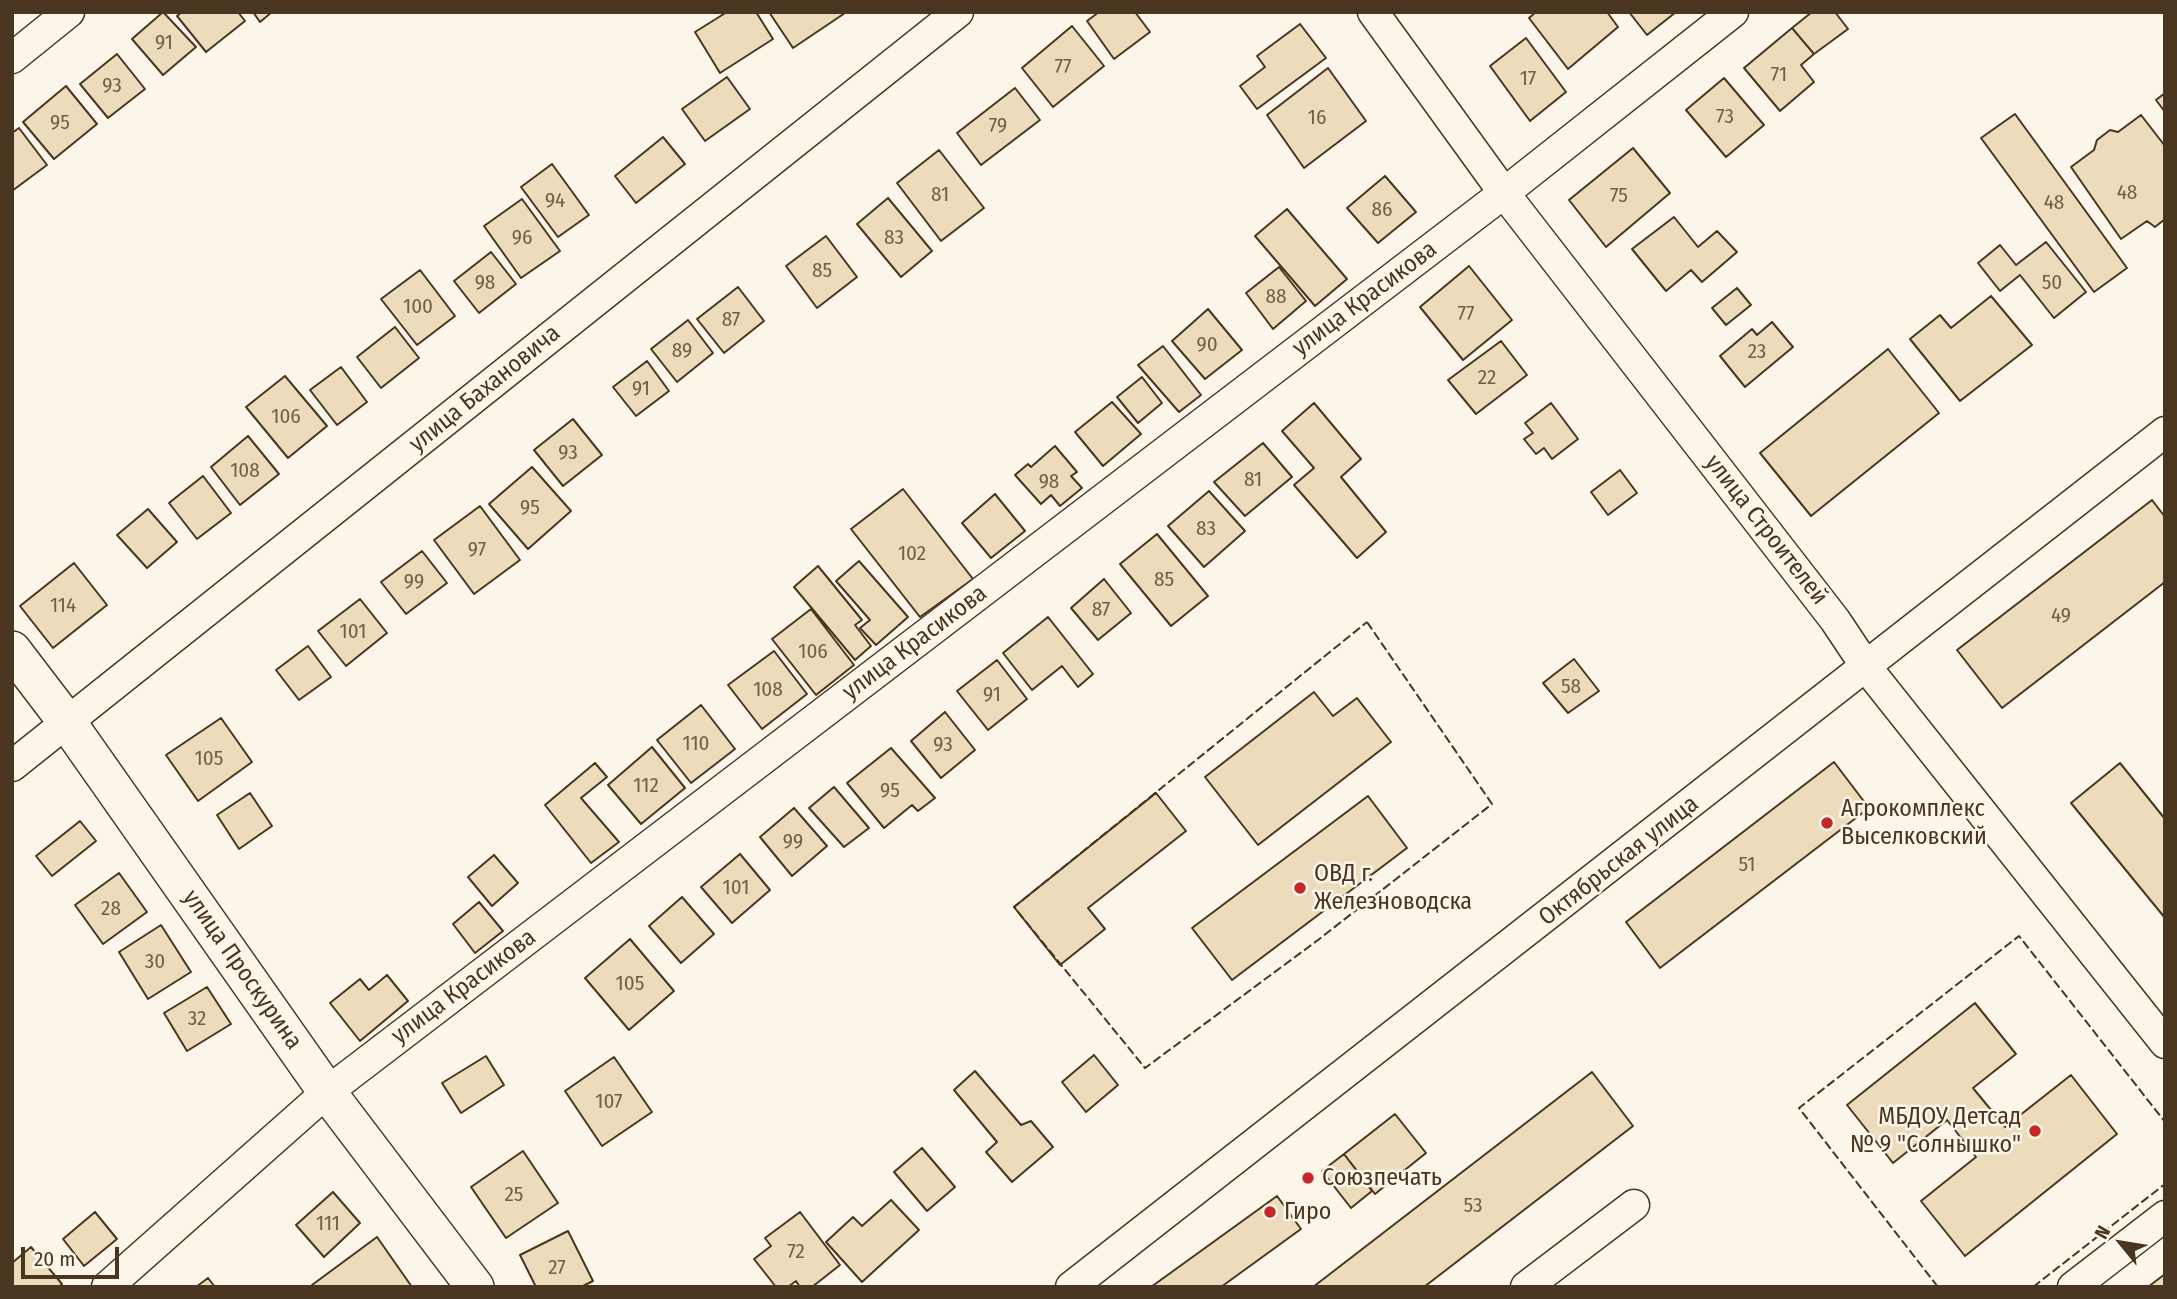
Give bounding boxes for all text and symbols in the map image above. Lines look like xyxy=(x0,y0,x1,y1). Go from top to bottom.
house number: 91 xyxy=(155,30,173,56)
house number: 77 xyxy=(1054,54,1072,80)
house number: 71 xyxy=(1771,62,1787,88)
house number: 17 xyxy=(1520,66,1536,92)
house number: 93 xyxy=(102,73,122,99)
house number: 73 xyxy=(1716,104,1734,130)
house number: 16 xyxy=(1308,105,1326,131)
house number: 95 xyxy=(50,110,70,136)
house number: 79 xyxy=(989,113,1007,139)
house number: 48 xyxy=(2117,180,2137,206)
house number: 81 xyxy=(931,182,949,208)
house number: 75 xyxy=(1610,183,1628,209)
house number: 94 xyxy=(545,188,565,214)
house number: 48 xyxy=(2044,190,2064,216)
house number: 86 xyxy=(1372,197,1392,223)
house number: 96 xyxy=(512,225,532,251)
house number: 83 xyxy=(884,225,904,251)
street label: улица Красикова xyxy=(1287,235,1443,363)
house number: 85 xyxy=(812,258,832,284)
house number: 98 xyxy=(475,270,495,296)
house number: 50 xyxy=(2042,270,2062,296)
house number: 88 xyxy=(1266,284,1286,310)
house number: 100 xyxy=(403,294,433,320)
house number: 77 xyxy=(1457,301,1475,327)
house number: 87 xyxy=(722,307,740,333)
street label: улица Бахановича xyxy=(404,319,566,459)
house number: 90 xyxy=(1196,332,1218,358)
house number: 89 xyxy=(672,338,692,364)
house number: 23 xyxy=(1748,339,1766,365)
house number: 22 xyxy=(1478,365,1496,391)
house number: 91 xyxy=(632,376,650,402)
house number: 106 xyxy=(271,404,301,430)
house number: 93 xyxy=(558,440,578,466)
street label: улица Строителей xyxy=(1698,449,1834,611)
house number: 108 xyxy=(230,458,260,484)
house number: 81 xyxy=(1244,467,1262,493)
house number: 98 xyxy=(1039,469,1059,495)
house number: 95 xyxy=(520,495,540,521)
house number: 83 xyxy=(1196,516,1216,542)
house number: 97 xyxy=(468,537,486,563)
house number: 102 xyxy=(898,541,926,567)
house number: 85 xyxy=(1154,567,1174,593)
house number: 99 xyxy=(404,569,424,595)
street label: улица Красикова xyxy=(837,579,993,707)
house number: 114 xyxy=(50,593,76,619)
house number: 87 xyxy=(1092,597,1110,623)
house number: 49 xyxy=(2051,603,2071,629)
house number: 101 xyxy=(340,619,366,645)
house number: 106 xyxy=(798,639,828,665)
house number: 58 xyxy=(1561,674,1581,700)
house number: 108 xyxy=(753,677,783,703)
house number: 91 xyxy=(983,682,1001,708)
house number: 110 xyxy=(682,731,710,757)
house number: 93 xyxy=(933,732,953,758)
house number: 105 xyxy=(195,746,223,772)
house number: 112 xyxy=(633,773,659,799)
house number: 95 xyxy=(880,778,900,804)
street label: Октябрьская улица xyxy=(1534,790,1704,932)
place label: Агрокомплекс Выселковский xyxy=(1841,795,1987,851)
marker: Агрокомплекс Выселковский xyxy=(1819,815,1835,831)
house number: 99 xyxy=(783,829,803,855)
house number: 51 xyxy=(1739,852,1755,878)
place label: ОВД г. Железноводска xyxy=(1314,860,1472,916)
house number: 101 xyxy=(723,875,749,901)
marker: ОВД г. Железноводска xyxy=(1292,880,1308,896)
street label: улица Проскурина xyxy=(176,885,308,1055)
house number: 28 xyxy=(101,896,121,922)
street label: улица Красикова xyxy=(386,923,542,1051)
house number: 30 xyxy=(145,949,165,975)
house number: 105 xyxy=(616,971,644,997)
house number: 32 xyxy=(188,1006,206,1032)
house number: 107 xyxy=(595,1089,623,1115)
place label: МБДОУ Детсад № 9 "Солнышко" xyxy=(1850,1103,2021,1159)
marker: МБДОУ Детсад № 9 "Солнышко" xyxy=(2027,1123,2043,1139)
place label: Союзпечать xyxy=(1322,1164,1442,1192)
marker: Союзпечать xyxy=(1300,1170,1316,1186)
house number: 25 xyxy=(505,1182,523,1208)
house number: 53 xyxy=(1464,1193,1482,1219)
place label: Гиро xyxy=(1284,1198,1331,1226)
marker: Гиро xyxy=(1262,1204,1278,1220)
north arrow xyxy=(2086,1208,2156,1278)
house number: 111 xyxy=(316,1211,340,1237)
text: N xyxy=(2090,1222,2115,1243)
scale bar xyxy=(24,1232,122,1276)
house number: 72 xyxy=(787,1239,805,1265)
text: 20 m xyxy=(34,1246,75,1272)
house number: 27 xyxy=(548,1255,566,1281)

